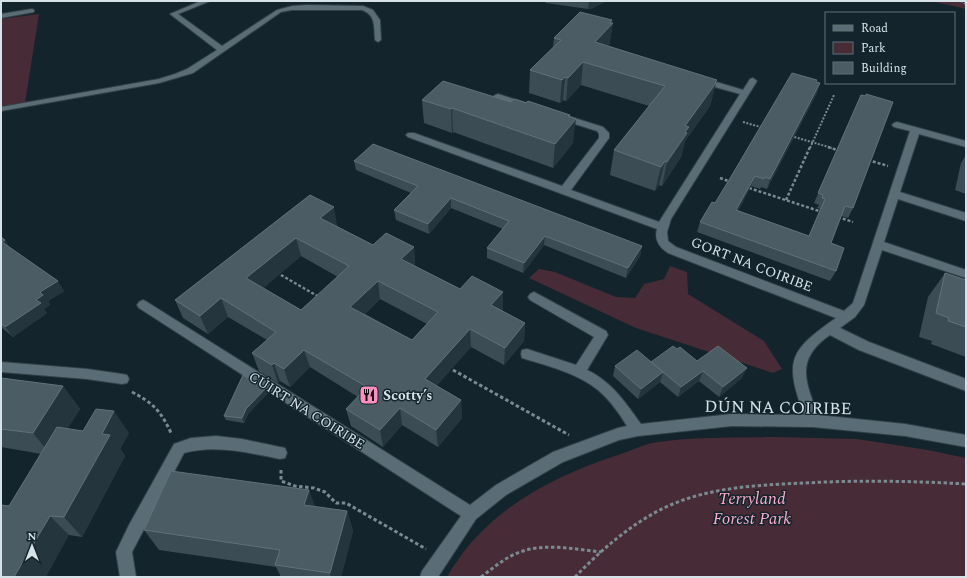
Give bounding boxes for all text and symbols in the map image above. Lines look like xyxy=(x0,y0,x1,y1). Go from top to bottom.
legend xyxy=(825,12,955,84)
text: Road xyxy=(861,19,888,38)
text: Park xyxy=(861,39,886,58)
text: Building xyxy=(861,59,907,78)
street label: GORT NA COIRIBE xyxy=(688,232,816,297)
street label: CÚIRT NA COIRIBE xyxy=(245,366,369,455)
restaurant icon: Scotty’s xyxy=(358,384,380,406)
place label: Scotty’s xyxy=(383,385,432,406)
street label: DÚN NA COIRIBE xyxy=(704,394,852,422)
park label: Terryland Forest Park xyxy=(713,486,791,532)
north arrow xyxy=(12,526,52,566)
text: N xyxy=(28,528,37,545)

